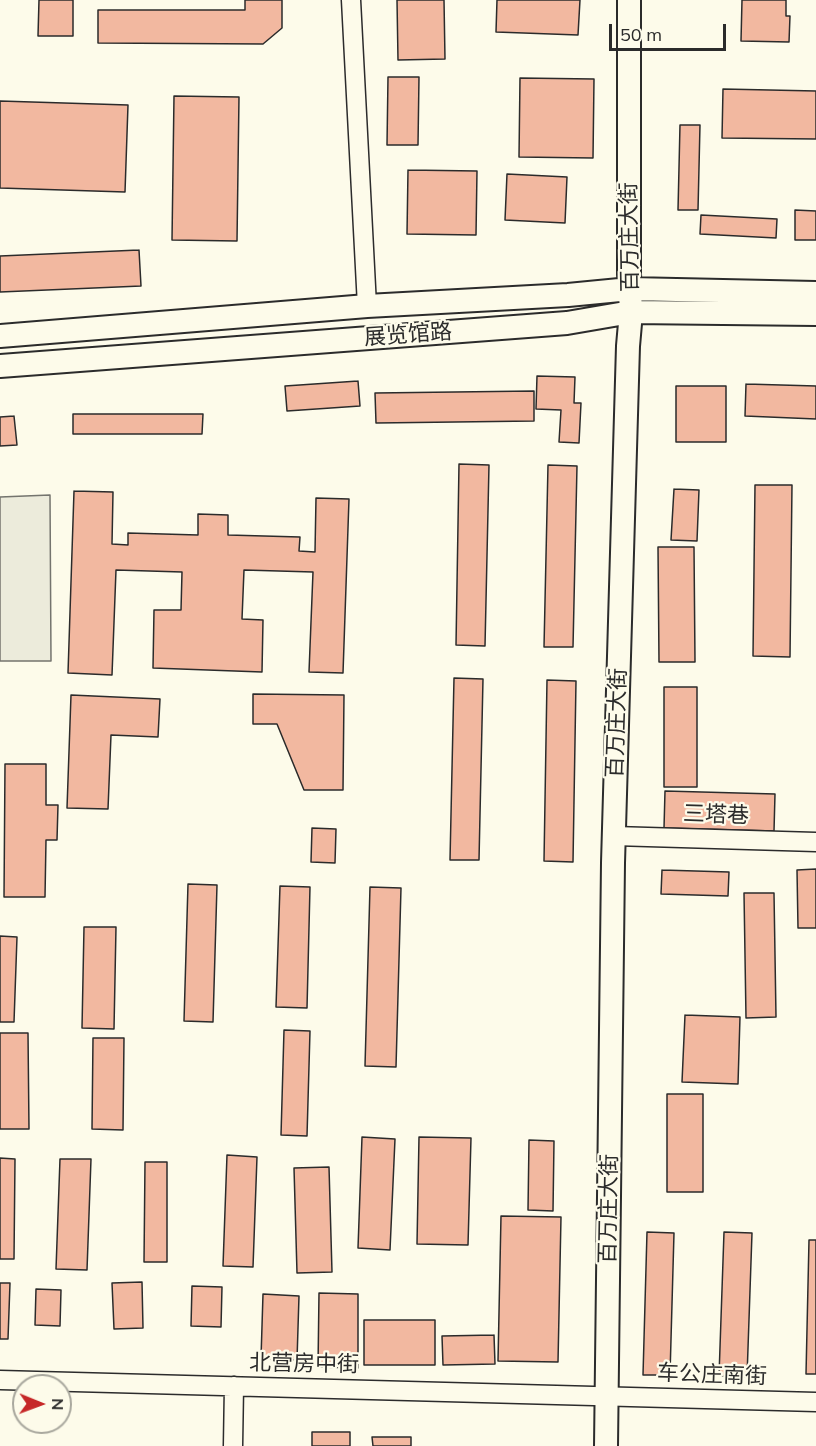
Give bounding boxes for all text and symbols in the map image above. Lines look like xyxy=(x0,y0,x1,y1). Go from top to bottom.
scale bar xyxy=(612,12,729,50)
text: 50 m xyxy=(620,23,662,46)
street label: 百万庄大街 xyxy=(616,182,644,292)
street label: 展览馆路 xyxy=(363,319,453,351)
street label: 百万庄大街 xyxy=(602,668,632,778)
street label: 三塔巷 xyxy=(683,801,749,829)
street label: 百万庄大街 xyxy=(595,1154,623,1264)
street label: 北营房中街 xyxy=(249,1350,359,1378)
street label: 车公庄南街 xyxy=(657,1360,767,1390)
north arrow xyxy=(12,1374,72,1434)
text: N xyxy=(48,1398,68,1410)

